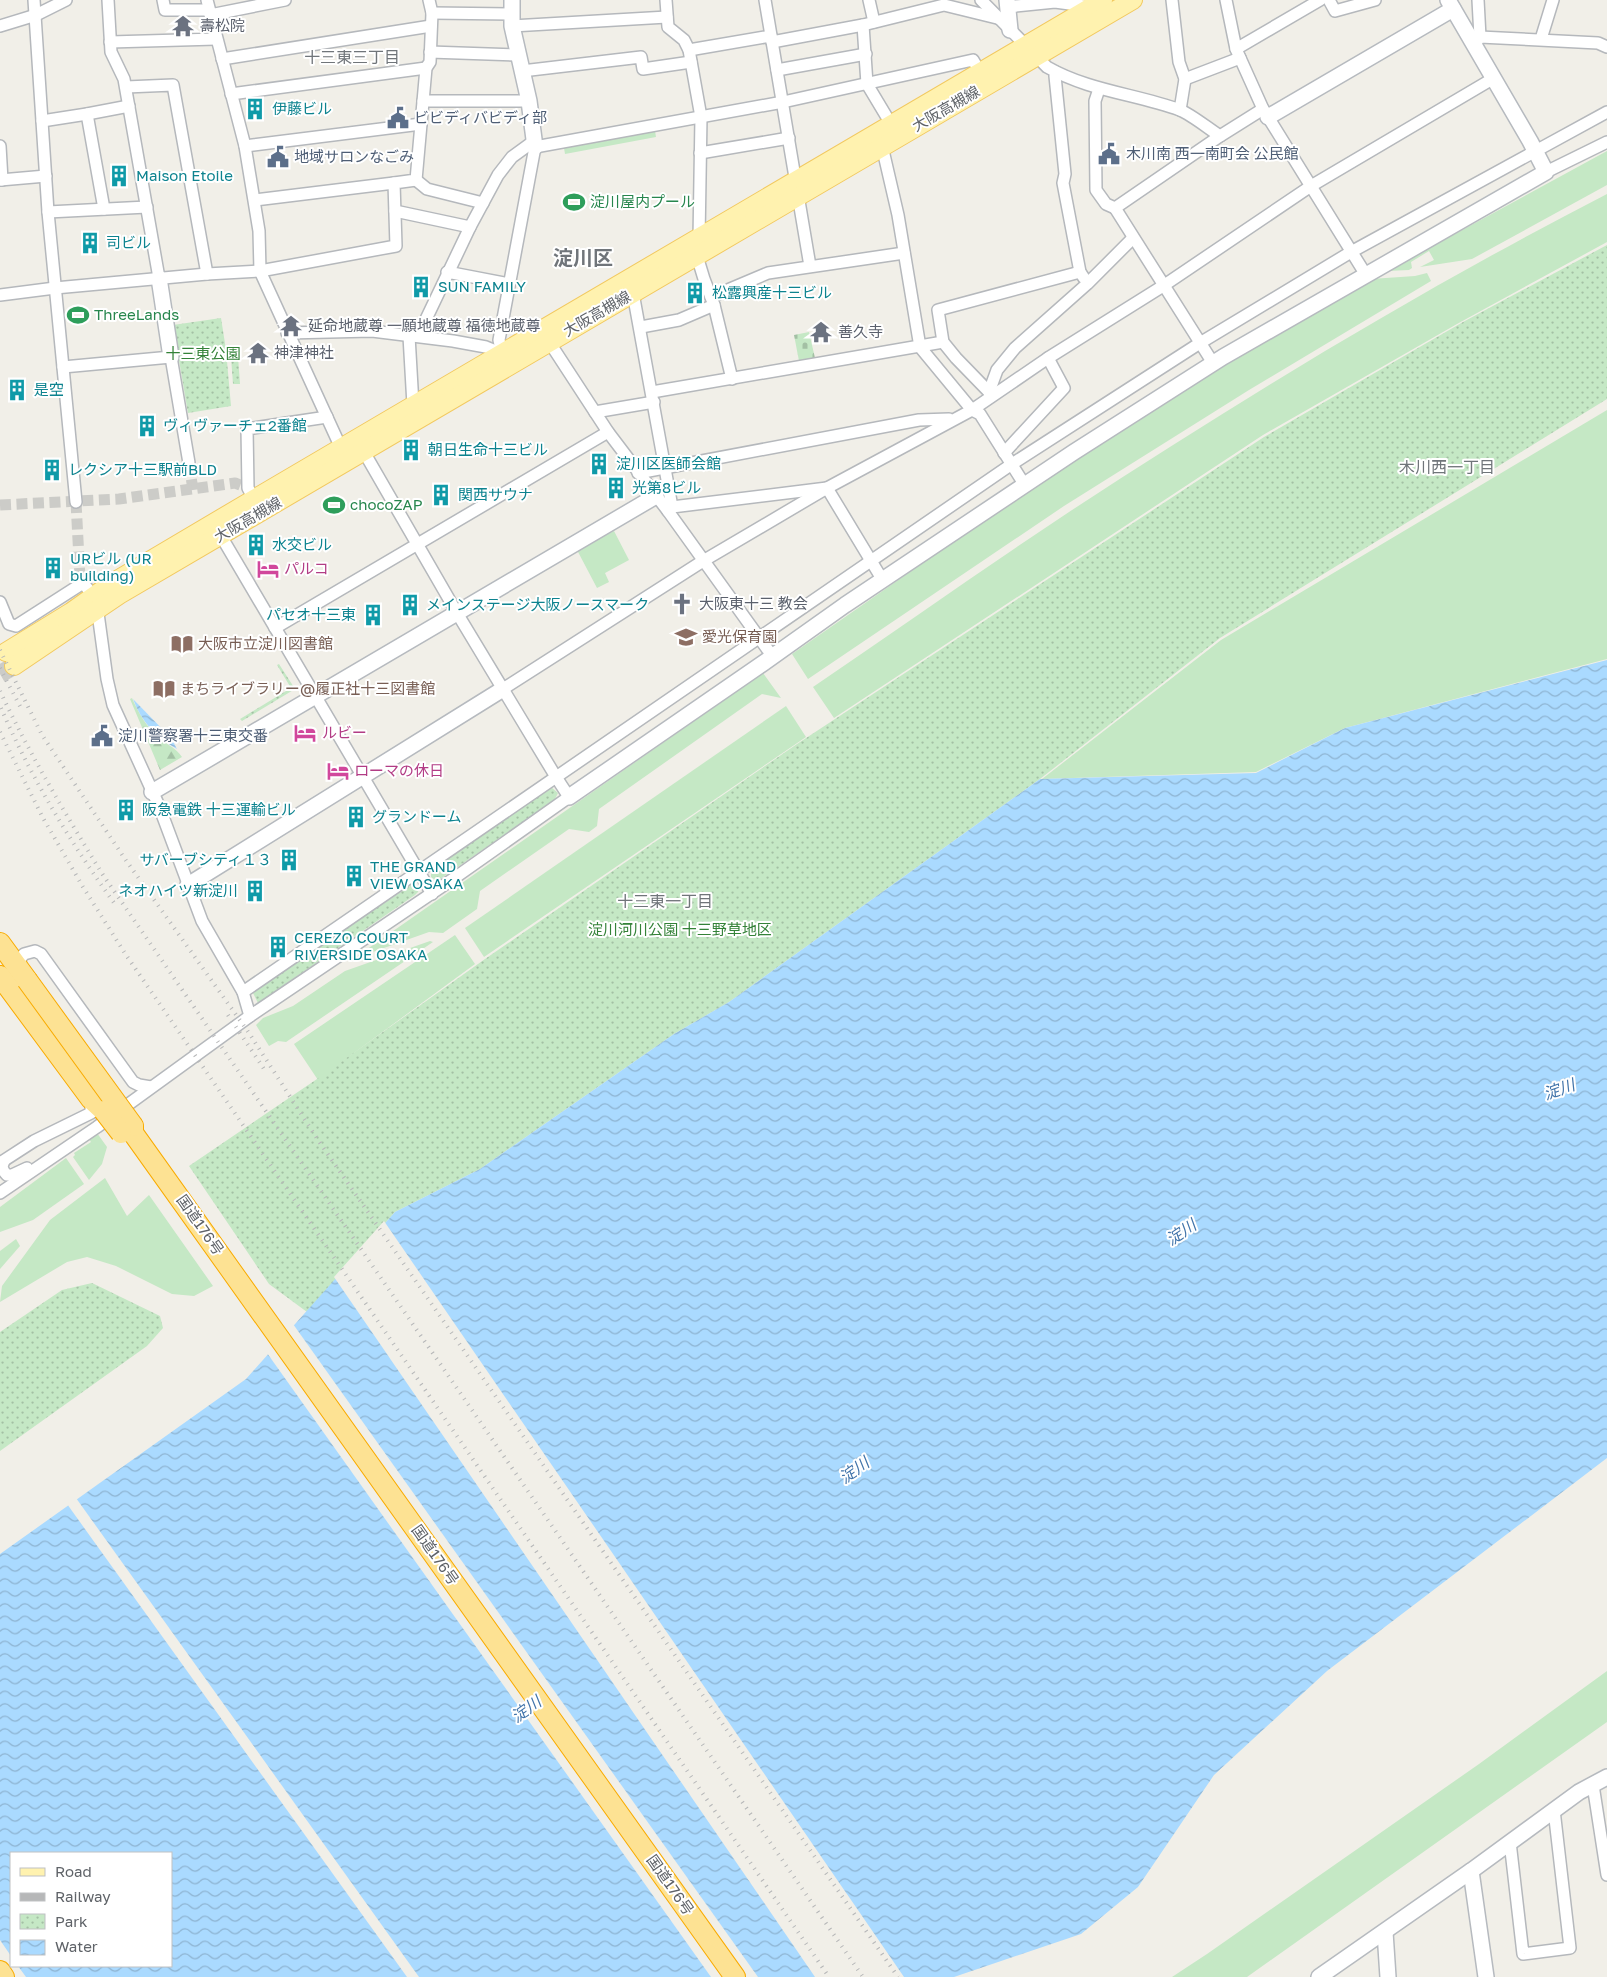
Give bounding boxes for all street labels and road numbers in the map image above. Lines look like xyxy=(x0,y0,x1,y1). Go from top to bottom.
street label: 大阪高槻線 xyxy=(909,82,982,135)
street label: 大阪高槻線 xyxy=(560,287,633,340)
street label: 大阪高槻線 xyxy=(211,493,284,546)
street label: 国道176号 xyxy=(174,1191,228,1258)
street label: 国道176号 xyxy=(409,1521,463,1588)
street label: 国道176号 xyxy=(644,1851,698,1918)

